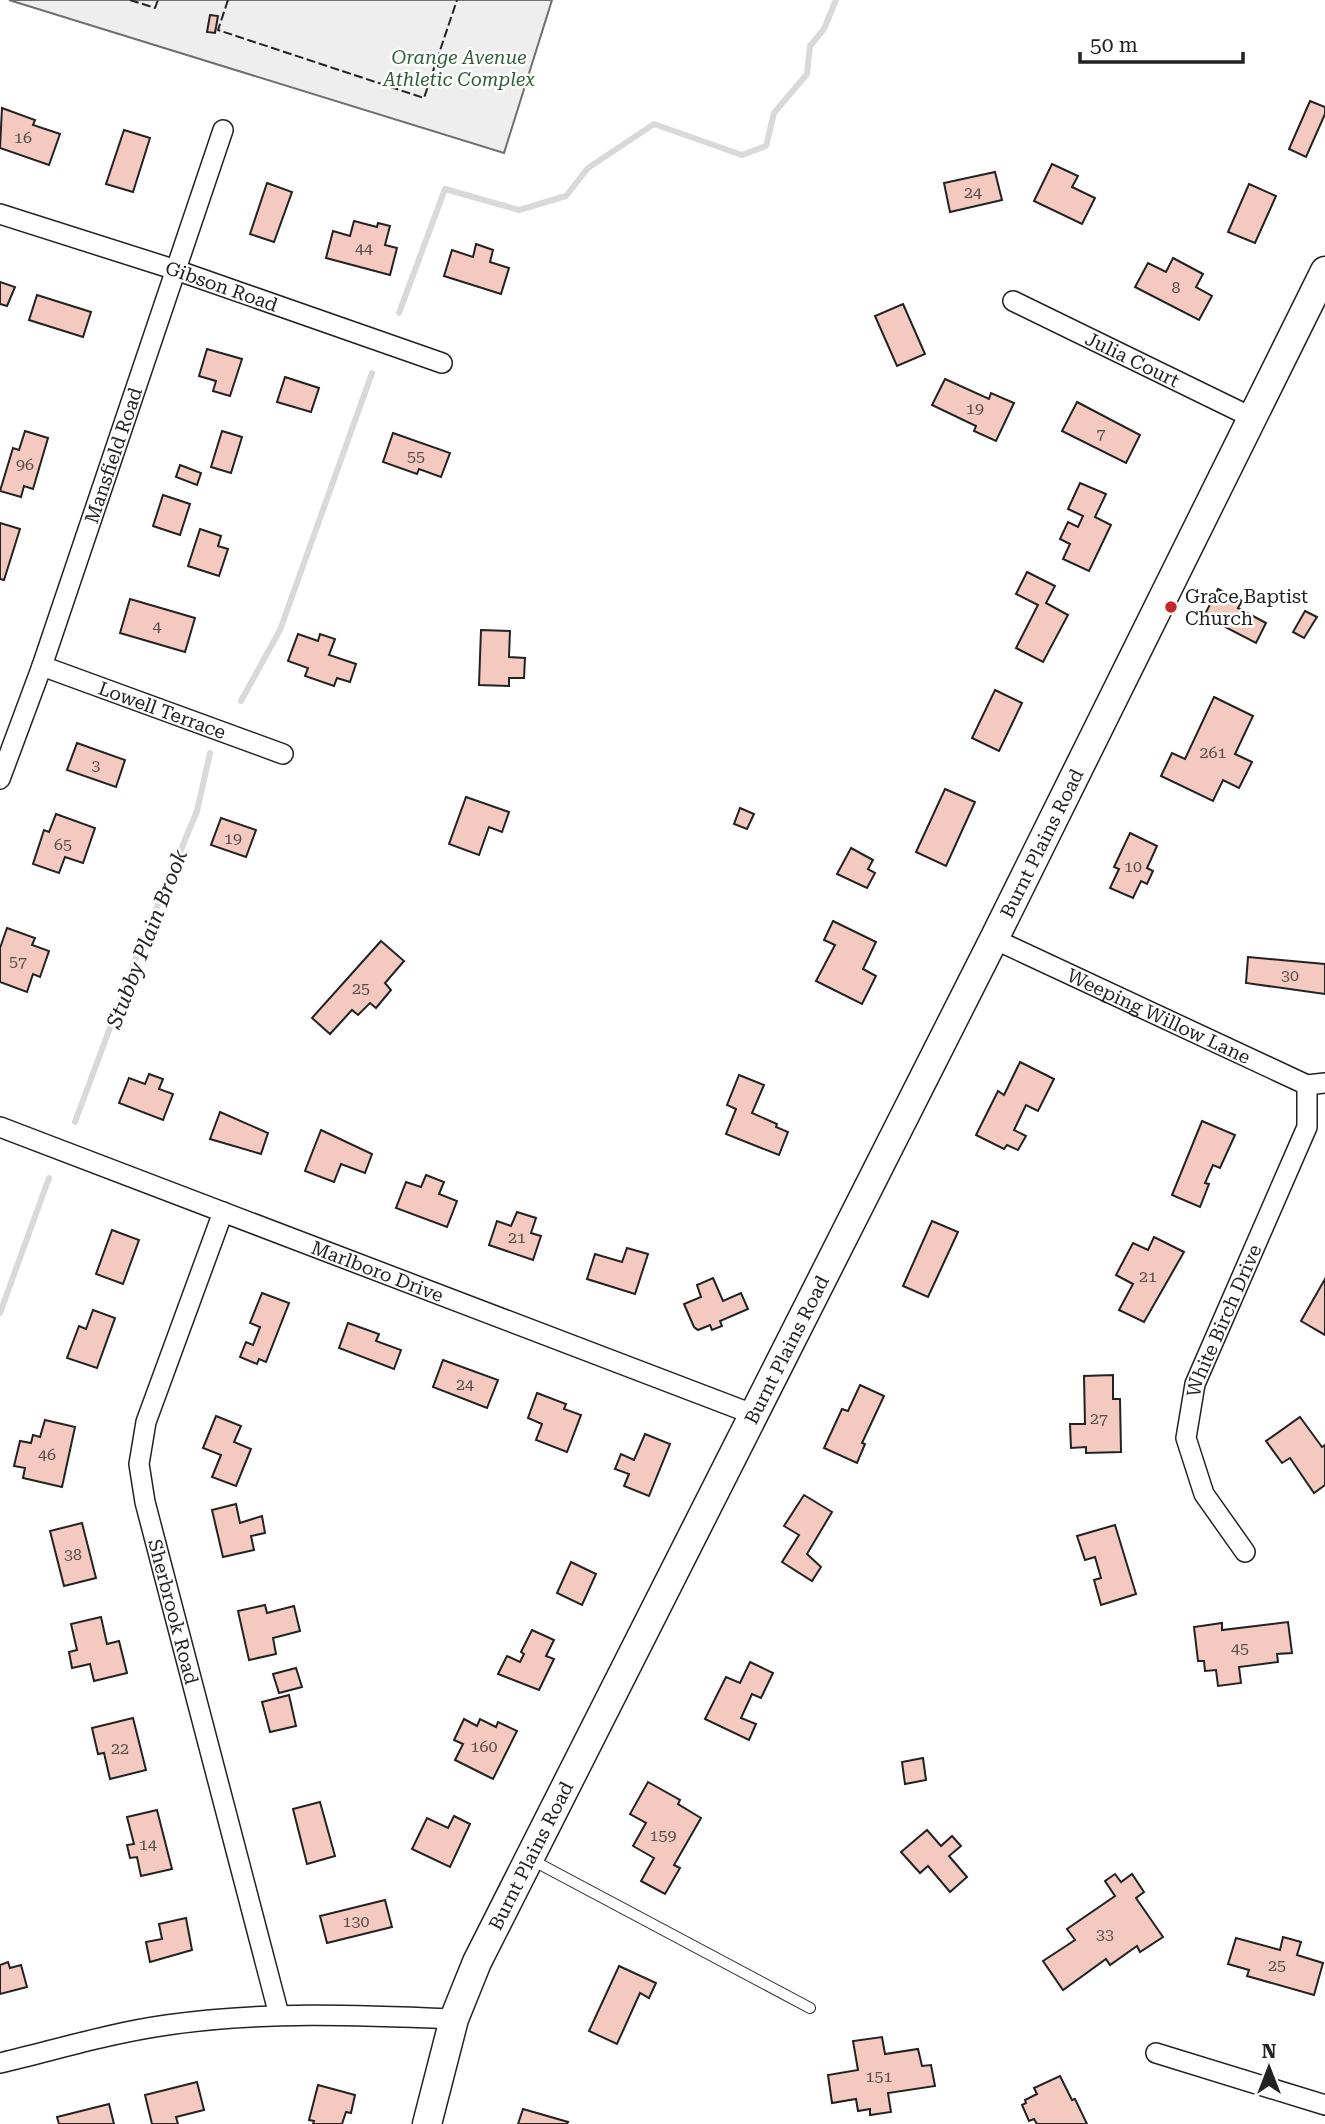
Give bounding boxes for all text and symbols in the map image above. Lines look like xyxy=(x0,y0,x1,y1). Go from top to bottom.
scale bar xyxy=(1080,21,1243,65)
text: 50 m xyxy=(1090,33,1138,57)
park label: Orange Avenue Athletic Complex xyxy=(382,46,535,91)
house number: 16 xyxy=(14,128,32,147)
house number: 24 xyxy=(964,183,982,202)
house number: 44 xyxy=(355,239,373,258)
street label: Gibson Road xyxy=(162,256,281,317)
house number: 8 xyxy=(1172,278,1181,297)
street label: Julia Court xyxy=(1082,327,1183,392)
street label: Mansfield Road xyxy=(80,384,147,526)
house number: 19 xyxy=(966,399,984,418)
house number: 7 xyxy=(1097,424,1106,443)
house number: 55 xyxy=(407,447,425,466)
house number: 96 xyxy=(16,455,34,474)
place label: Grace Baptist Church xyxy=(1185,585,1308,630)
marker: Grace Baptist Church xyxy=(1163,599,1179,615)
house number: 4 xyxy=(153,617,162,636)
street label: Lowell Terrace xyxy=(95,677,229,744)
house number: 261 xyxy=(1200,743,1226,762)
house number: 3 xyxy=(92,756,101,775)
street label: Burnt Plains Road xyxy=(995,765,1089,922)
house number: 19 xyxy=(224,829,242,848)
house number: 65 xyxy=(54,835,72,854)
water label: Stubby Plain Brook xyxy=(102,846,192,1033)
house number: 10 xyxy=(1124,857,1142,876)
house number: 57 xyxy=(9,952,27,971)
street label: Weeping Willow Lane xyxy=(1063,964,1254,1069)
house number: 30 xyxy=(1281,966,1299,985)
house number: 25 xyxy=(352,979,370,998)
house number: 21 xyxy=(508,1228,526,1247)
street label: Marlboro Drive xyxy=(308,1236,447,1307)
street label: White Birch Drive xyxy=(1182,1241,1266,1398)
house number: 21 xyxy=(1139,1267,1157,1286)
street label: Burnt Plains Road xyxy=(740,1272,834,1428)
house number: 24 xyxy=(456,1375,474,1394)
house number: 27 xyxy=(1090,1409,1108,1428)
house number: 46 xyxy=(38,1445,56,1464)
street label: Sherbrook Road xyxy=(143,1537,203,1687)
house number: 38 xyxy=(64,1545,82,1564)
house number: 45 xyxy=(1231,1639,1249,1658)
house number: 160 xyxy=(471,1737,497,1756)
house number: 22 xyxy=(111,1739,129,1758)
street label: Burnt Plains Road xyxy=(484,1778,578,1934)
house number: 159 xyxy=(650,1826,676,1845)
house number: 14 xyxy=(139,1835,157,1854)
house number: 130 xyxy=(343,1912,369,1931)
house number: 33 xyxy=(1096,1925,1114,1944)
house number: 25 xyxy=(1268,1956,1286,1975)
north arrow xyxy=(1234,2033,1304,2103)
text: N xyxy=(1262,2040,1277,2063)
house number: 151 xyxy=(866,2067,892,2086)

